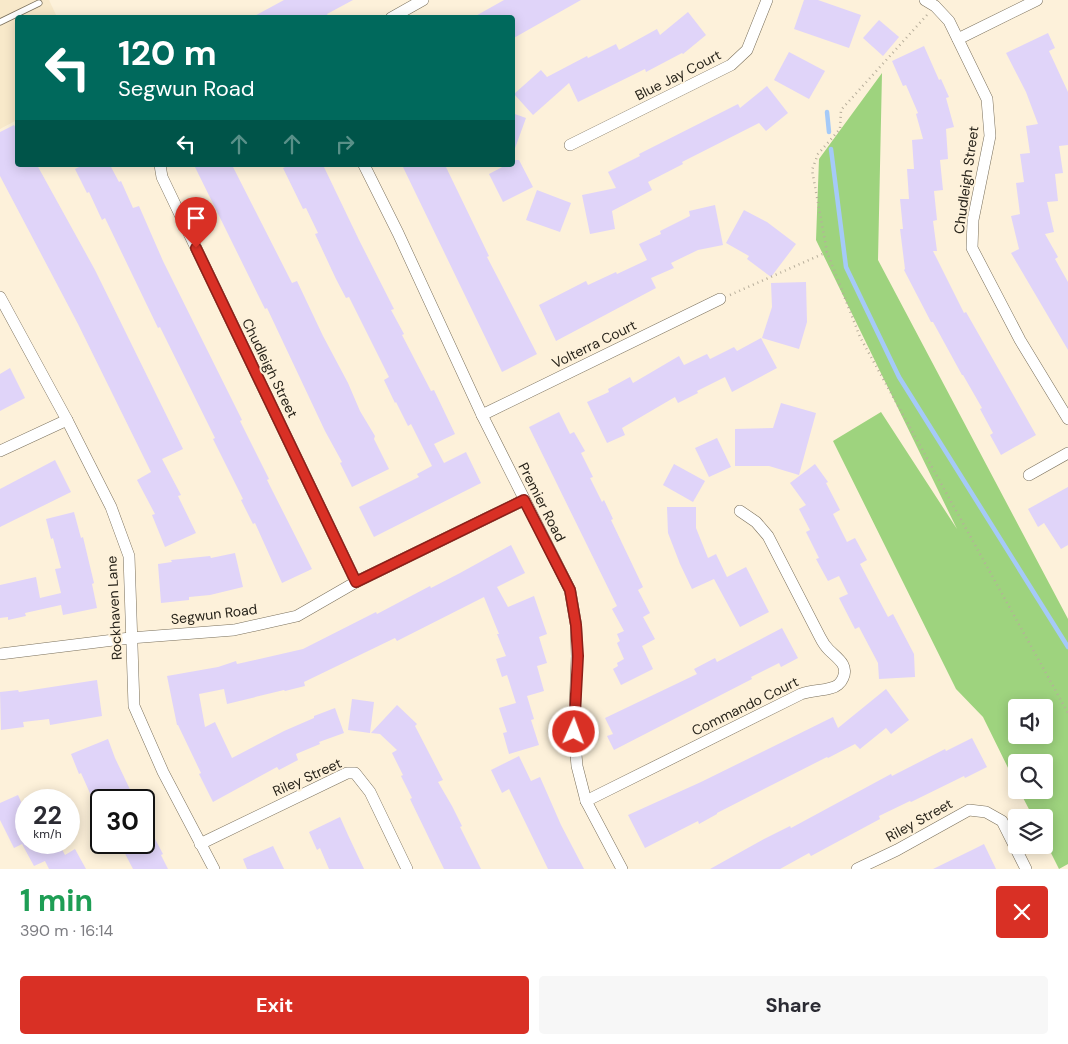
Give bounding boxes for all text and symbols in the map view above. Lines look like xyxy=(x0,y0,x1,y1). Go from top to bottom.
text: 120 m xyxy=(118,30,217,76)
icon: left xyxy=(35,35,100,100)
street label: Blue Jay Court xyxy=(632,46,724,104)
text: Segwun Road xyxy=(118,74,255,103)
street label: Chudleigh Street xyxy=(950,125,982,235)
icon: left xyxy=(172,130,200,158)
icon: ahead xyxy=(225,130,253,158)
icon: ahead xyxy=(278,130,306,158)
icon: right xyxy=(331,130,359,158)
pin xyxy=(175,197,217,248)
icon: arrive xyxy=(182,204,210,232)
street label: Chudleigh Street xyxy=(238,315,302,421)
street label: Volterra Court xyxy=(549,316,639,372)
street label: Premier Road xyxy=(514,459,570,545)
street label: Rockhaven Lane xyxy=(102,555,126,661)
street label: Segwun Road xyxy=(170,600,258,628)
street label: Commando Court xyxy=(689,672,801,740)
map controls xyxy=(1008,699,1053,854)
button: sound xyxy=(1008,699,1053,744)
position arrow xyxy=(547,705,599,757)
street label: Riley Street xyxy=(270,754,344,800)
button: search xyxy=(1008,754,1053,799)
speed limit sign: 30 xyxy=(90,789,155,854)
street label: Riley Street xyxy=(882,794,956,846)
text: 22 xyxy=(33,799,62,832)
button: layers xyxy=(1008,809,1053,854)
text: km/h xyxy=(33,826,62,842)
text: 1 min xyxy=(20,881,93,920)
button: close xyxy=(996,886,1048,938)
text: 390 m · 16:14 xyxy=(20,920,113,941)
button: Exit xyxy=(20,976,529,1034)
button: Share xyxy=(539,976,1048,1034)

